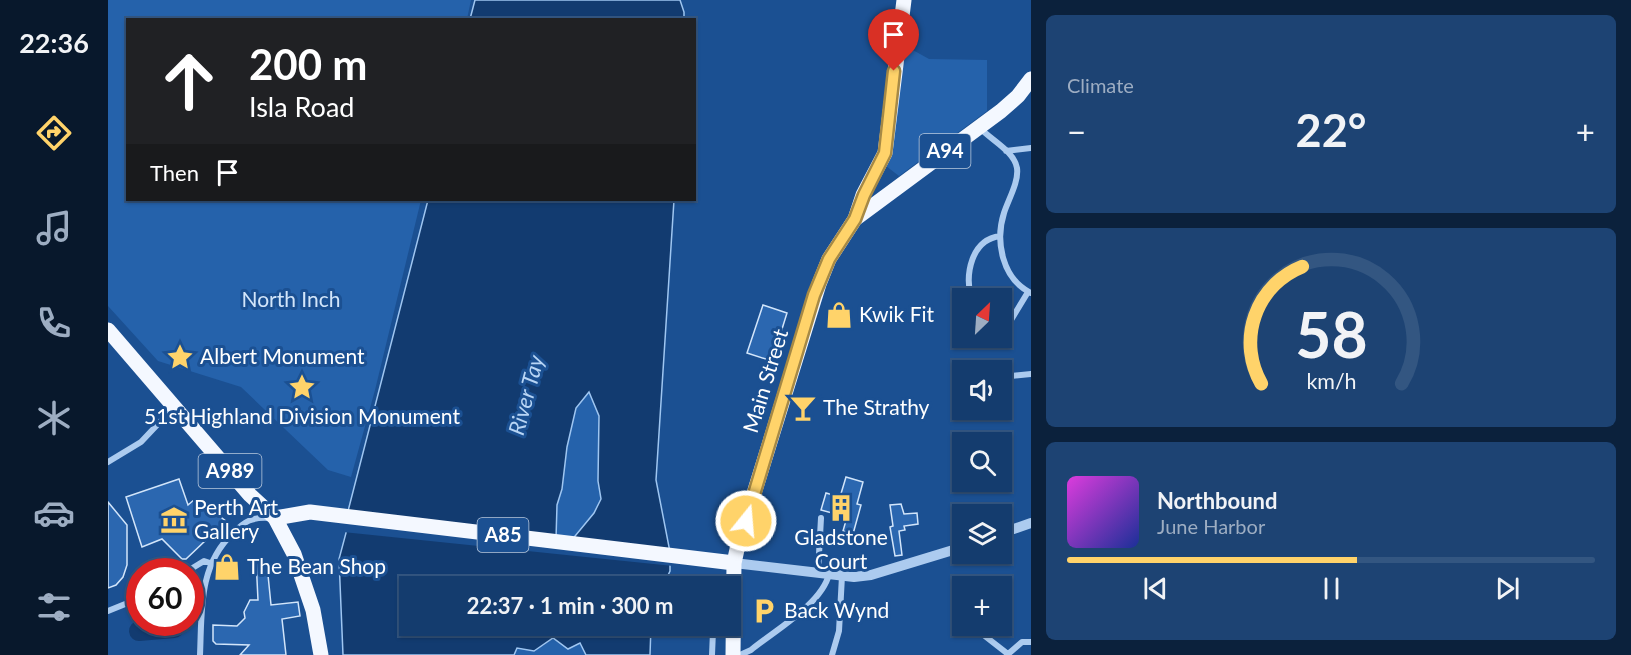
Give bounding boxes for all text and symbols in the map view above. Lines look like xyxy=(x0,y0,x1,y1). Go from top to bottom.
pin xyxy=(868,9,919,71)
icon: arrive xyxy=(877,18,910,51)
text: 22:36 xyxy=(19,26,89,59)
text: 200 m xyxy=(249,39,367,89)
icon: ahead xyxy=(150,42,228,120)
text: Climate xyxy=(1067,73,1134,97)
text: Isla Road xyxy=(249,90,354,123)
text: 22° xyxy=(1296,103,1366,157)
text: − xyxy=(1067,111,1086,151)
text: + xyxy=(1576,111,1595,151)
icon: directions xyxy=(33,112,75,154)
road number: A94 xyxy=(920,134,970,168)
icon: arrive xyxy=(211,156,244,189)
text: Then xyxy=(150,159,199,186)
icon: music xyxy=(33,207,75,249)
park label: North Inch xyxy=(241,286,341,311)
north arrow xyxy=(952,288,1012,348)
map controls xyxy=(952,288,1012,636)
text: 58 xyxy=(1295,297,1367,372)
shop icon: Kwik Fit xyxy=(824,300,854,330)
place label: Kwik Fit xyxy=(859,301,935,326)
icon: phone xyxy=(33,302,75,344)
street label: Main Street xyxy=(737,325,792,435)
place icon: Albert Monument xyxy=(165,342,195,372)
place label: Albert Monument xyxy=(200,343,365,368)
water label: River Tay xyxy=(502,352,549,438)
button: sound xyxy=(952,360,1012,420)
text: km/h xyxy=(1306,369,1356,395)
place icon: 51st Highland Division Monument xyxy=(287,372,317,402)
bar icon: The Strathy xyxy=(788,393,818,423)
place label: The Strathy xyxy=(823,394,930,419)
icon: climate xyxy=(33,397,75,439)
place label: 51st Highland Division Monument xyxy=(144,403,460,428)
button: search xyxy=(952,432,1012,492)
road number: A989 xyxy=(198,454,262,488)
text: Northbound xyxy=(1157,487,1277,514)
position arrow xyxy=(714,489,778,553)
icon: car xyxy=(33,492,75,534)
building icon: Gladstone Court xyxy=(826,493,856,523)
place label: Perth Art Gallery xyxy=(194,494,279,543)
button: layers xyxy=(952,504,1012,564)
museum icon: Perth Art Gallery xyxy=(159,505,189,535)
text: June Harbor xyxy=(1157,514,1265,538)
road number: A85 xyxy=(478,518,528,552)
place label: Gladstone Court xyxy=(794,524,888,573)
shop icon: The Bean Shop xyxy=(212,552,242,582)
place label: The Bean Shop xyxy=(247,553,386,578)
speed limit sign: 60 xyxy=(126,558,204,636)
icon: previous xyxy=(1139,572,1172,605)
icon: pause xyxy=(1315,572,1348,605)
icon: next xyxy=(1491,572,1524,605)
button: + xyxy=(952,576,1012,636)
icon: filters xyxy=(33,586,75,628)
text: 22:37 · 1 min · 300 m xyxy=(467,592,673,619)
parking icon: Back Wynd xyxy=(749,596,779,626)
place label: Back Wynd xyxy=(784,597,889,622)

